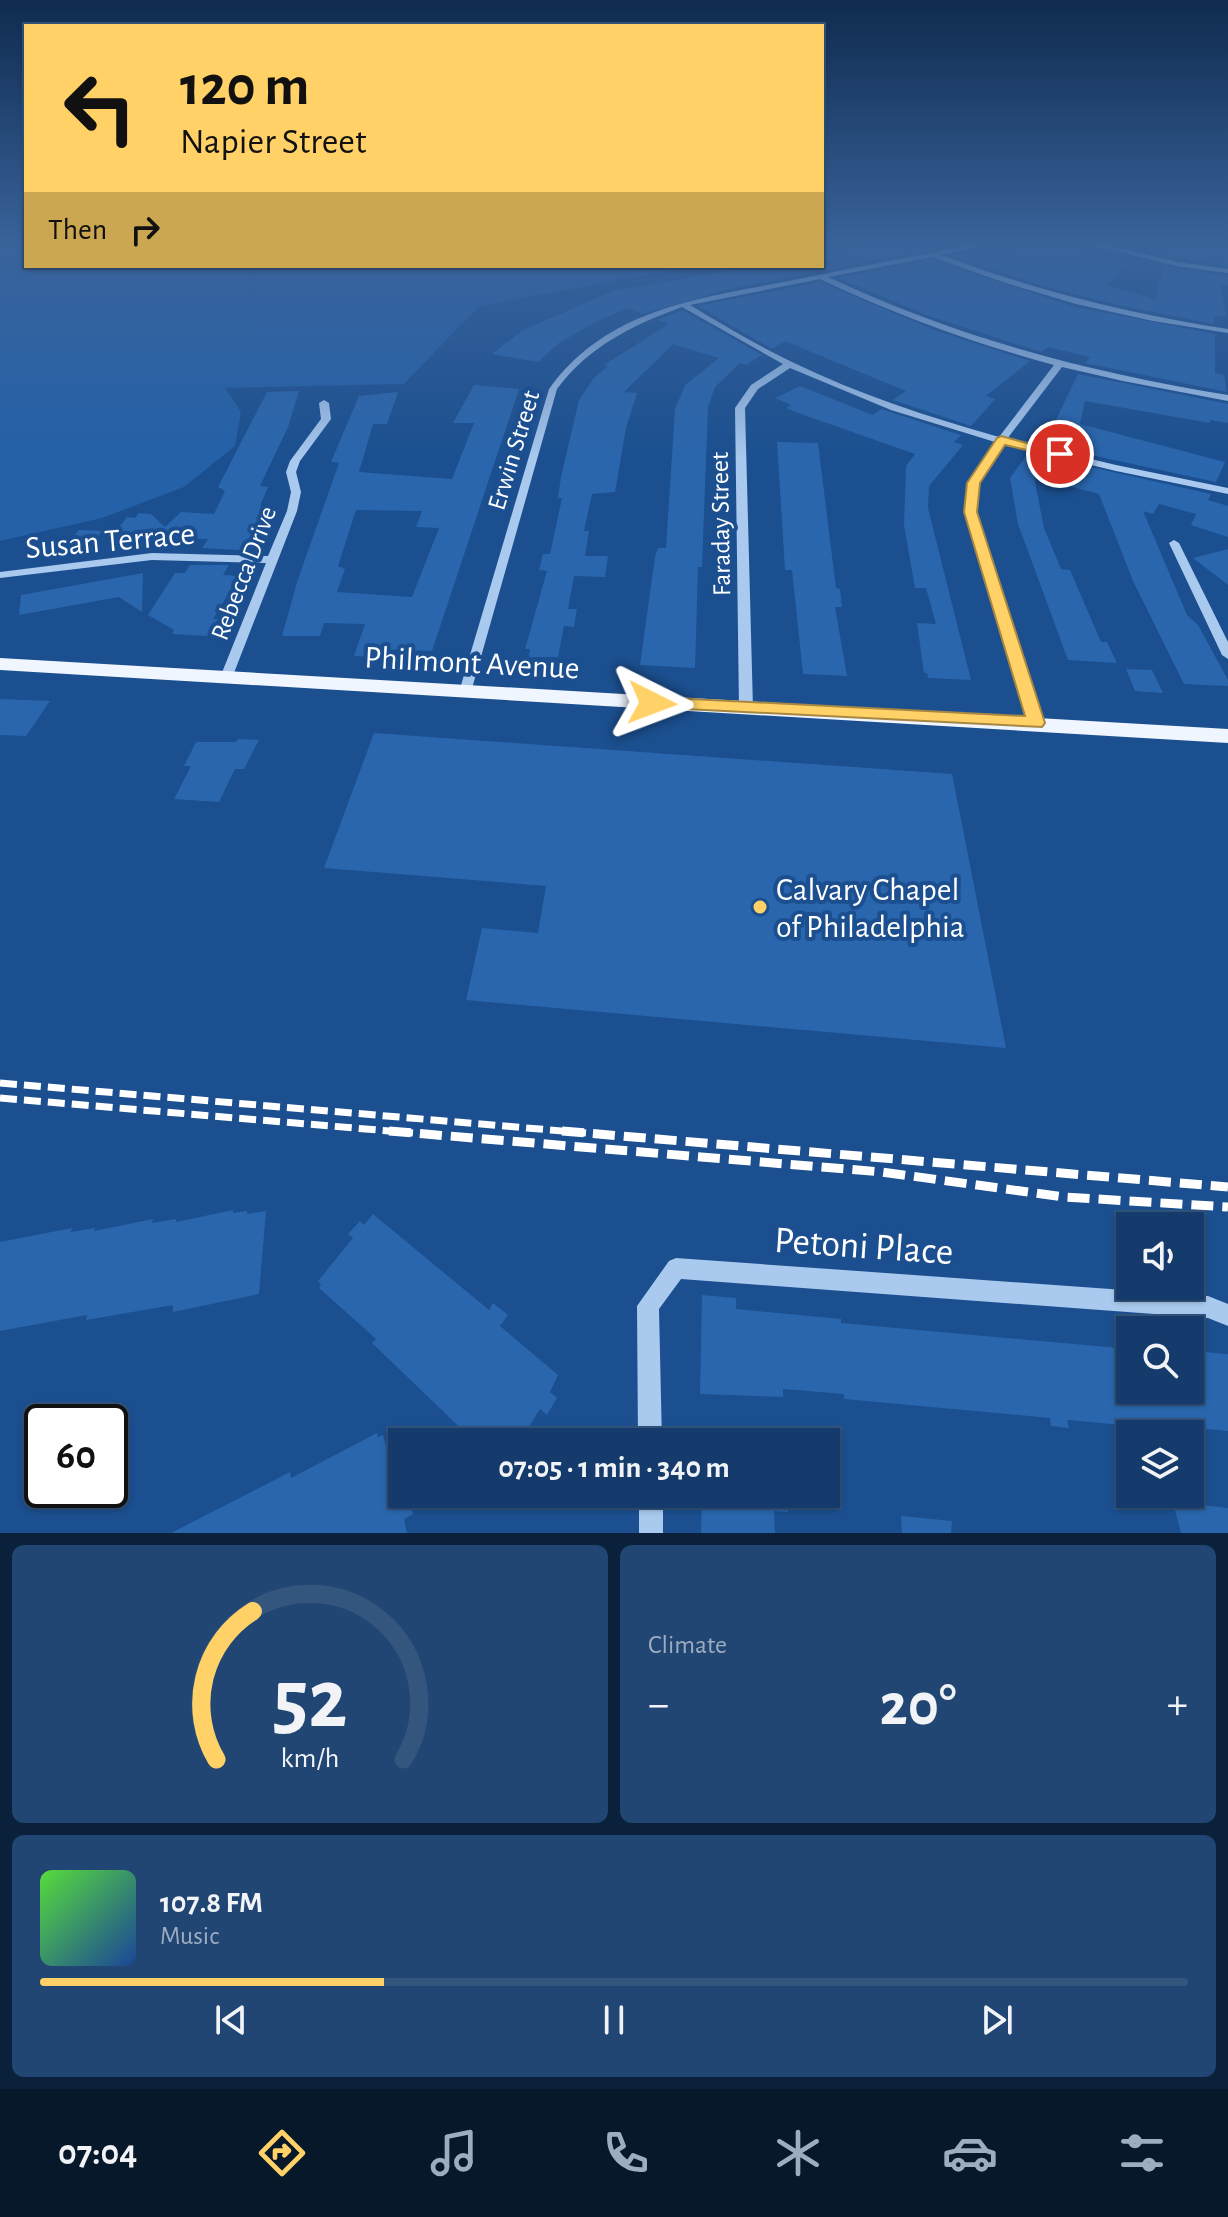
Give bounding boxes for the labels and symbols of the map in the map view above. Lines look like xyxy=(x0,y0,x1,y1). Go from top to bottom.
street label: Erwin Street xyxy=(483,387,544,513)
pin xyxy=(1026,420,1094,488)
street label: Faraday Street xyxy=(707,452,735,596)
street label: Rebecca Drive xyxy=(207,503,281,644)
street label: Susan Terrace xyxy=(24,518,196,564)
street label: Philmont Avenue xyxy=(364,641,580,685)
position arrow xyxy=(610,661,694,745)
place label: Calvary Chapel of Philadelphia xyxy=(776,874,964,943)
marker: Calvary Chapel of Philadelphia xyxy=(751,898,769,916)
street label: Petoni Place xyxy=(773,1222,955,1272)
speed limit sign: 60 xyxy=(24,1404,128,1508)

